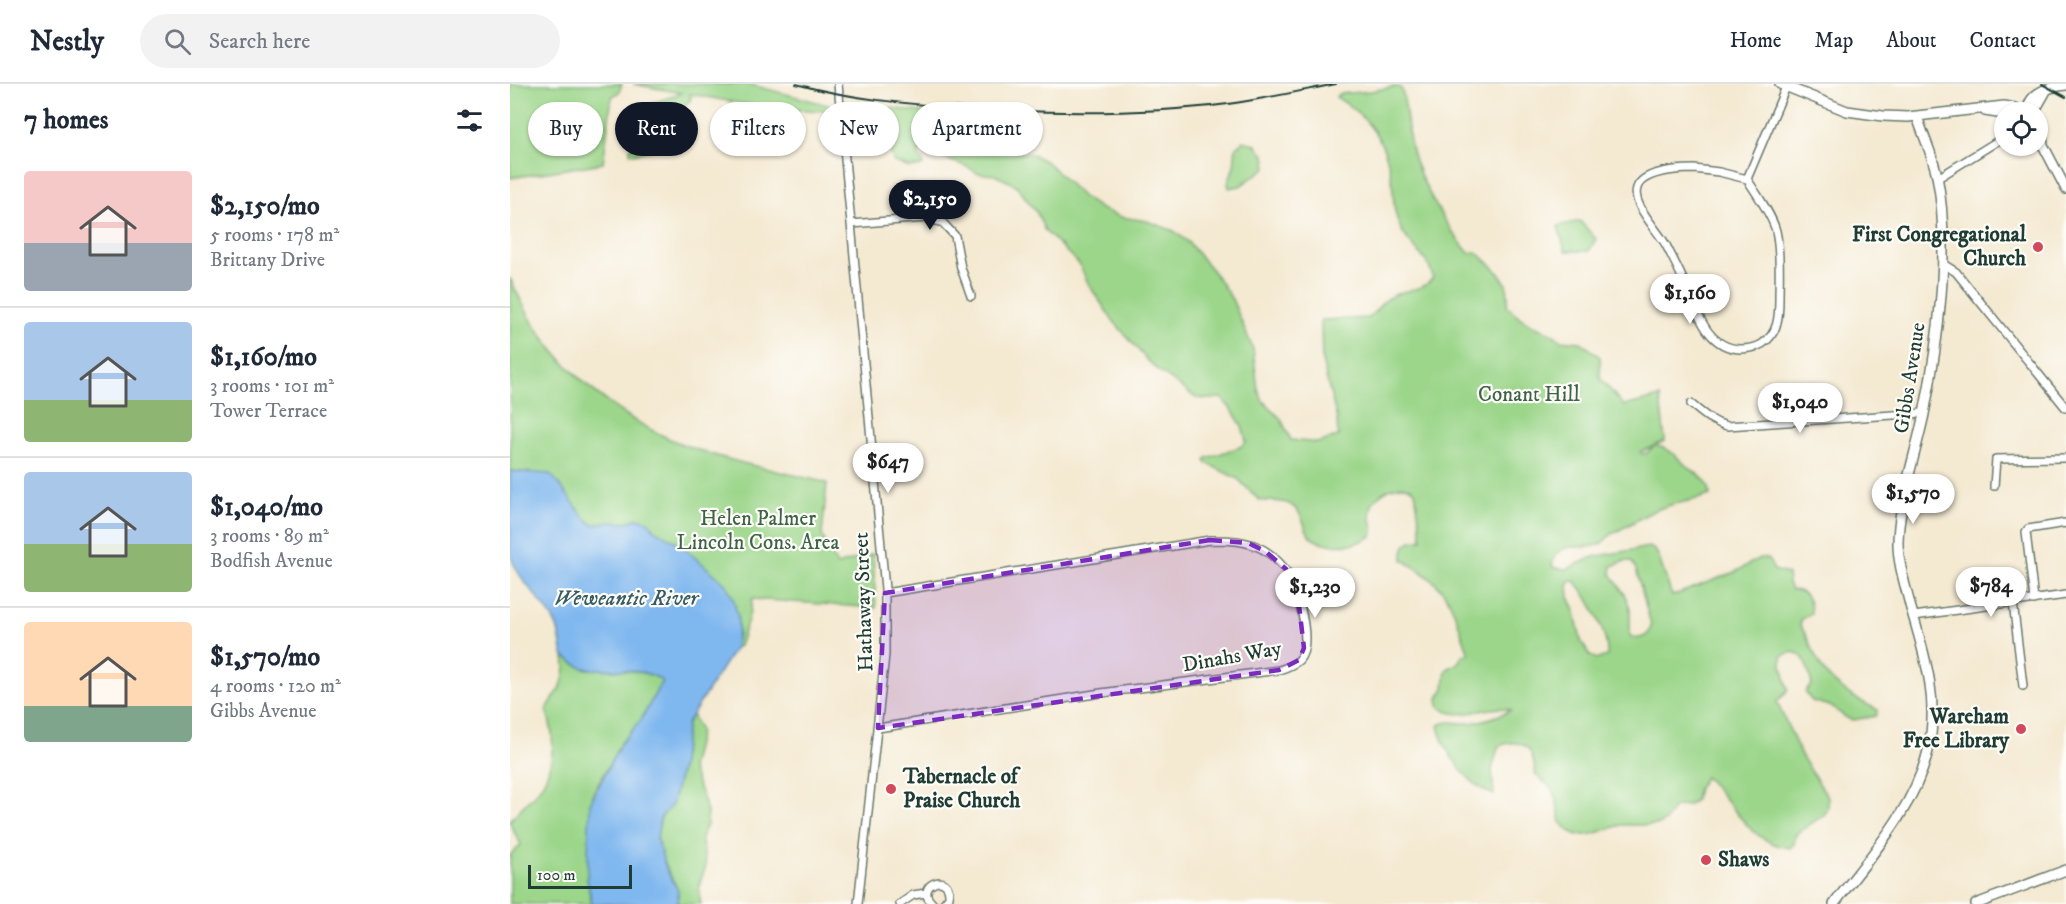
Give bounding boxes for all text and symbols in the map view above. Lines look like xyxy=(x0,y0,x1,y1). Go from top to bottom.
search box xyxy=(140,14,560,68)
text: Nestly xyxy=(30,24,104,59)
icon: search xyxy=(161,25,194,58)
text: Search here xyxy=(209,28,310,55)
text: Home xyxy=(1730,28,1782,54)
text: Map xyxy=(1815,28,1853,54)
text: About xyxy=(1886,28,1937,54)
text: Contact xyxy=(1970,28,2036,54)
chip: Buy xyxy=(528,102,603,156)
chip: Rent xyxy=(615,102,698,156)
chip: Filters xyxy=(710,102,806,156)
chip: New xyxy=(818,102,899,156)
chip: Apartment xyxy=(911,102,1043,156)
map controls xyxy=(1994,102,2048,156)
button: locate xyxy=(1994,102,2048,156)
text: 7 homes xyxy=(24,104,108,137)
icon: filters xyxy=(453,104,486,137)
pin: $2,150 xyxy=(881,180,979,231)
text: $2,150 xyxy=(903,187,957,212)
text: $2,150/mo xyxy=(210,190,320,223)
icon: home xyxy=(72,195,144,267)
place label: First Congregational Church xyxy=(1852,222,2027,272)
text: 5 rooms · 178 m² xyxy=(210,223,339,248)
marker: First Congregational Church xyxy=(2031,240,2045,254)
text: Brittany Drive xyxy=(210,248,325,273)
pin: $1,160 xyxy=(1641,274,1739,325)
text: $1,160 xyxy=(1664,281,1716,306)
street label: Gibbs Avenue xyxy=(1888,320,1932,435)
text: $1,160/mo xyxy=(210,341,317,374)
icon: home xyxy=(72,346,144,418)
text: 3 rooms · 101 m² xyxy=(210,374,334,399)
park label: Conant Hill xyxy=(1478,382,1581,408)
pin: $1,040 xyxy=(1751,383,1849,434)
text: $1,040 xyxy=(1772,390,1828,415)
text: Tower Terrace xyxy=(210,399,327,424)
pin: $647 xyxy=(852,443,924,494)
text: $647 xyxy=(867,450,909,475)
pin: $1,570 xyxy=(1864,474,1962,525)
text: $1,570 xyxy=(1886,481,1940,506)
text: $1,040/mo xyxy=(210,491,323,524)
icon: home xyxy=(72,496,144,568)
park label: Helen Palmer Lincoln Cons. Area xyxy=(677,506,839,556)
text: 3 rooms · 89 m² xyxy=(210,524,329,549)
street label: Hathaway Street xyxy=(849,532,879,672)
text: Bodfish Avenue xyxy=(210,549,333,574)
pin: $784 xyxy=(1955,567,2027,618)
pin: $1,230 xyxy=(1266,568,1364,619)
text: $784 xyxy=(1970,574,2012,599)
text: $1,230 xyxy=(1289,575,1341,600)
water label: Weweantic River xyxy=(554,585,700,612)
street label: Dinahs Way xyxy=(1180,635,1285,679)
text: $1,570/mo xyxy=(210,641,320,674)
icon: home xyxy=(72,646,144,718)
text: 4 rooms · 120 m² xyxy=(210,674,341,699)
text: Gibbs Avenue xyxy=(210,699,317,724)
place label: Wareham Free Library xyxy=(1903,704,2010,754)
marker: Wareham Free Library xyxy=(2014,722,2028,736)
place label: Tabernacle of Praise Church xyxy=(902,764,1021,814)
marker: Tabernacle of Praise Church xyxy=(884,782,898,796)
place label: Shaws xyxy=(1718,847,1769,873)
marker: Shaws xyxy=(1699,853,1713,867)
scale bar xyxy=(528,862,632,890)
text: 100 m xyxy=(537,865,576,885)

